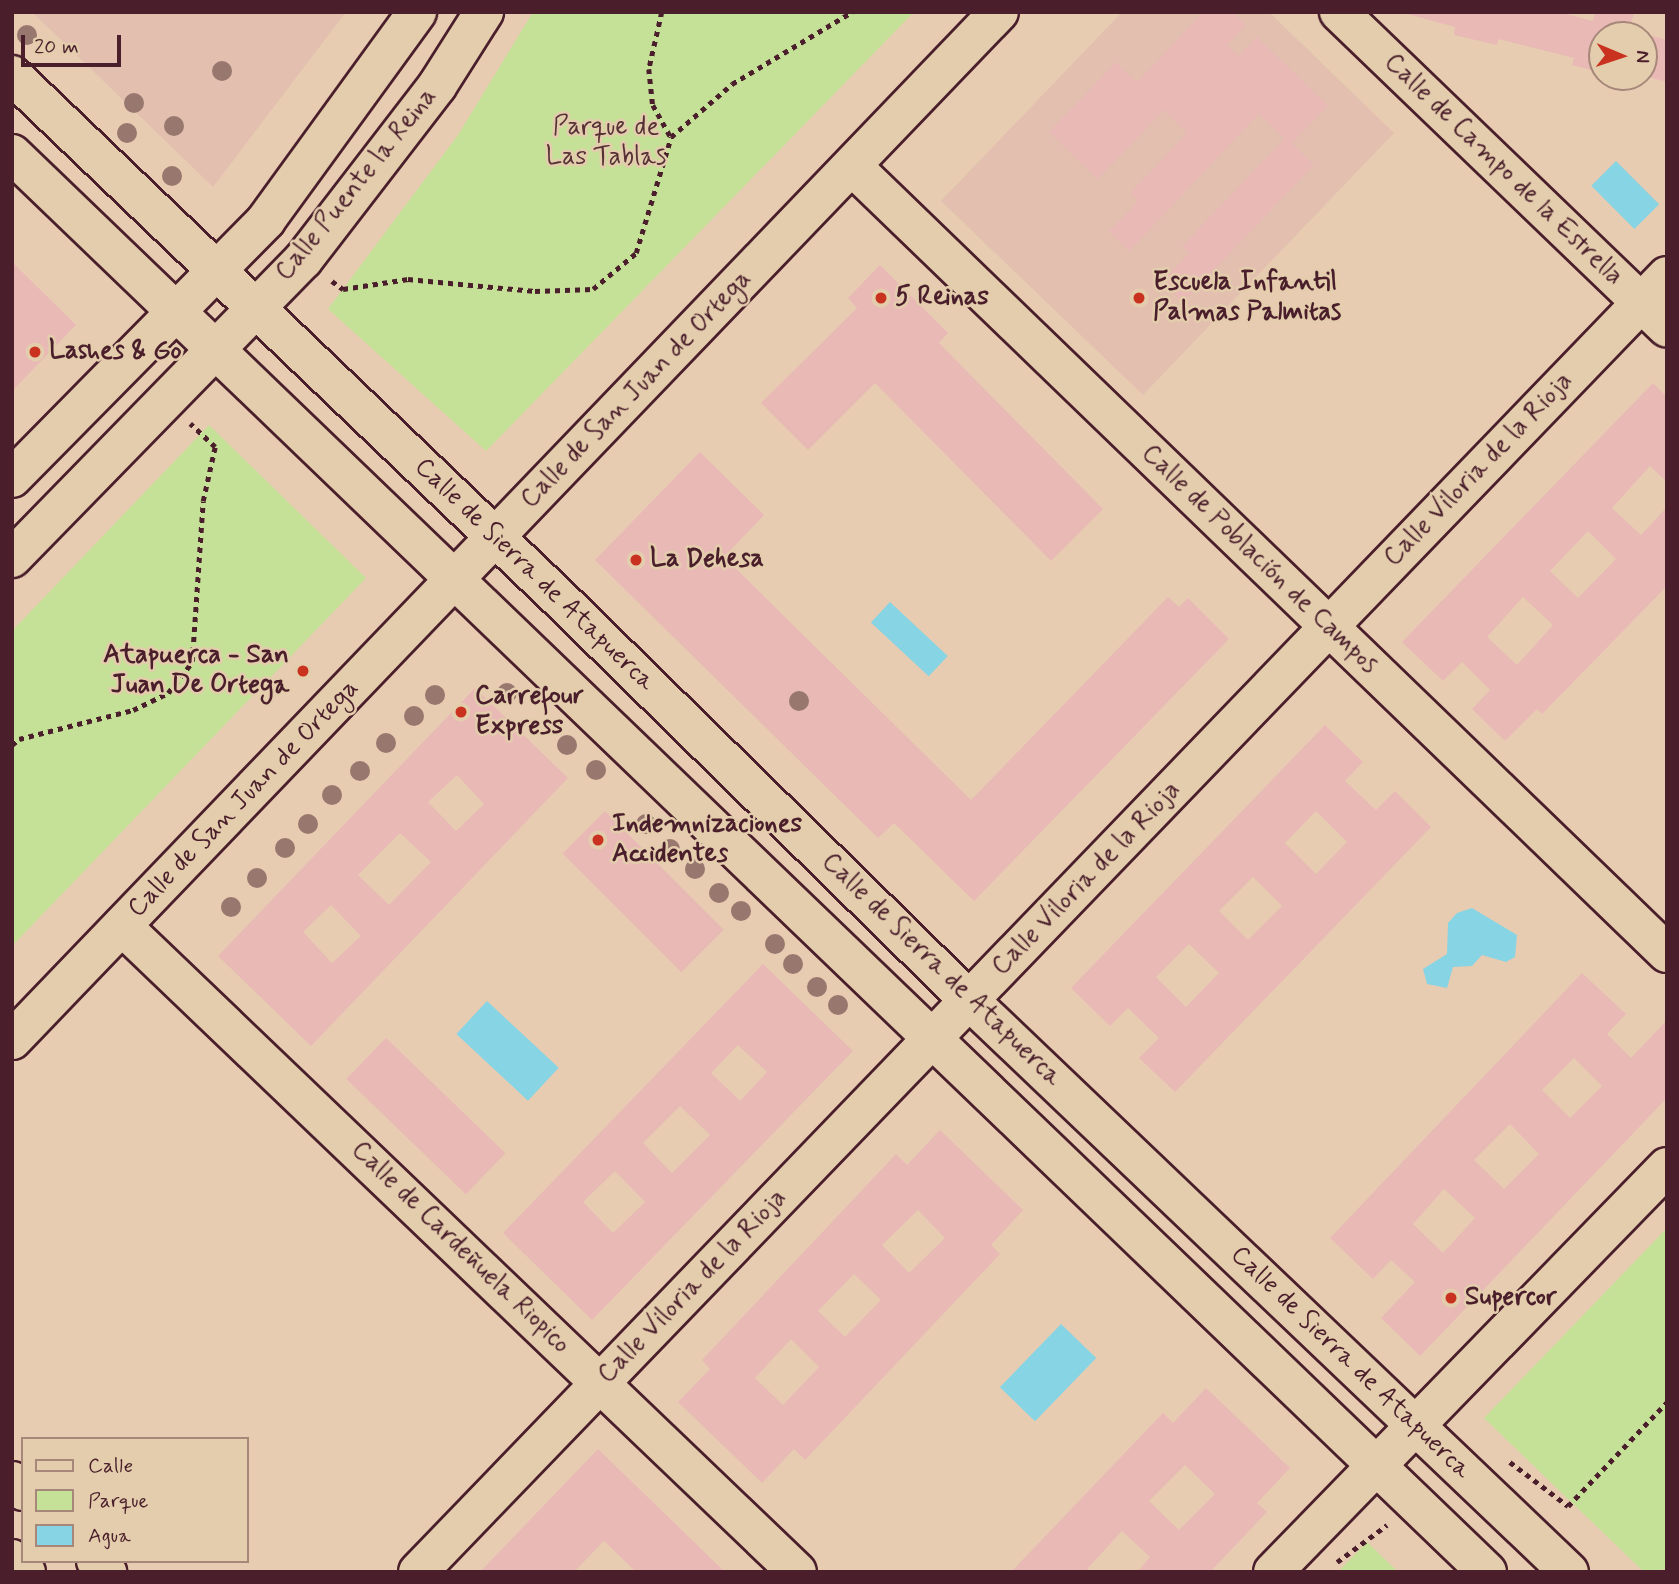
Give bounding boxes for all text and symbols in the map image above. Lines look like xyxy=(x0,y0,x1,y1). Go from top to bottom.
scale bar xyxy=(24,21,124,65)
north arrow xyxy=(1588,21,1658,91)
text: 20 m xyxy=(34,33,79,61)
street label: Calle de Campo de la Estrella xyxy=(1378,48,1628,292)
text: N xyxy=(1630,50,1655,63)
street label: Calle Puente la Reina xyxy=(271,84,443,286)
park label: Parque de Las Tablas xyxy=(547,112,665,174)
street label: Calle de San Juan de Ortega xyxy=(516,266,758,514)
place label: Escuela Infantil Palmas Palmitas xyxy=(1153,267,1357,328)
place label: 5 Reinas xyxy=(895,282,989,314)
marker: 5 Reinas xyxy=(873,290,889,306)
marker: Escuela Infantil Palmas Palmitas xyxy=(1131,290,1147,306)
place label: Lashes & Go xyxy=(49,336,182,368)
marker: Lashes & Go xyxy=(27,344,43,360)
street label: Calle Viloria de la Rioja xyxy=(1378,366,1580,574)
street label: Calle de Población de Campos xyxy=(1133,438,1385,682)
street label: Calle de Sierra de Atapuerca xyxy=(408,452,660,698)
place label: La Dehesa xyxy=(650,544,767,576)
marker: La Dehesa xyxy=(628,552,644,568)
place label: Atapuerca - San Juan De Ortega xyxy=(103,640,289,702)
marker: Atapuerca - San Juan De Ortega xyxy=(295,663,311,679)
street label: Calle de San Juan de Ortega xyxy=(123,675,365,923)
place label: Carrefour Express xyxy=(475,681,584,742)
marker: Carrefour Express xyxy=(453,704,469,720)
street label: Calle Viloria de la Rioja xyxy=(986,775,1188,983)
place label: Indemnizaciones Accidentes xyxy=(612,809,802,870)
marker: Indemnizaciones Accidentes xyxy=(590,832,606,848)
street label: Calle de Sierra de Atapuerca xyxy=(815,847,1067,1093)
street label: Calle de Cardeñuela Riopico xyxy=(342,1133,578,1363)
street label: Calle Viloria de la Rioja xyxy=(592,1183,794,1391)
street label: Calle de Sierra de Atapuerca xyxy=(1224,1240,1476,1486)
place label: Supercor xyxy=(1465,1282,1557,1314)
marker: Supercor xyxy=(1443,1290,1459,1306)
legend xyxy=(21,1437,248,1563)
text: Calle xyxy=(88,1452,133,1480)
text: Parque xyxy=(88,1487,148,1515)
text: Agua xyxy=(88,1522,131,1550)

